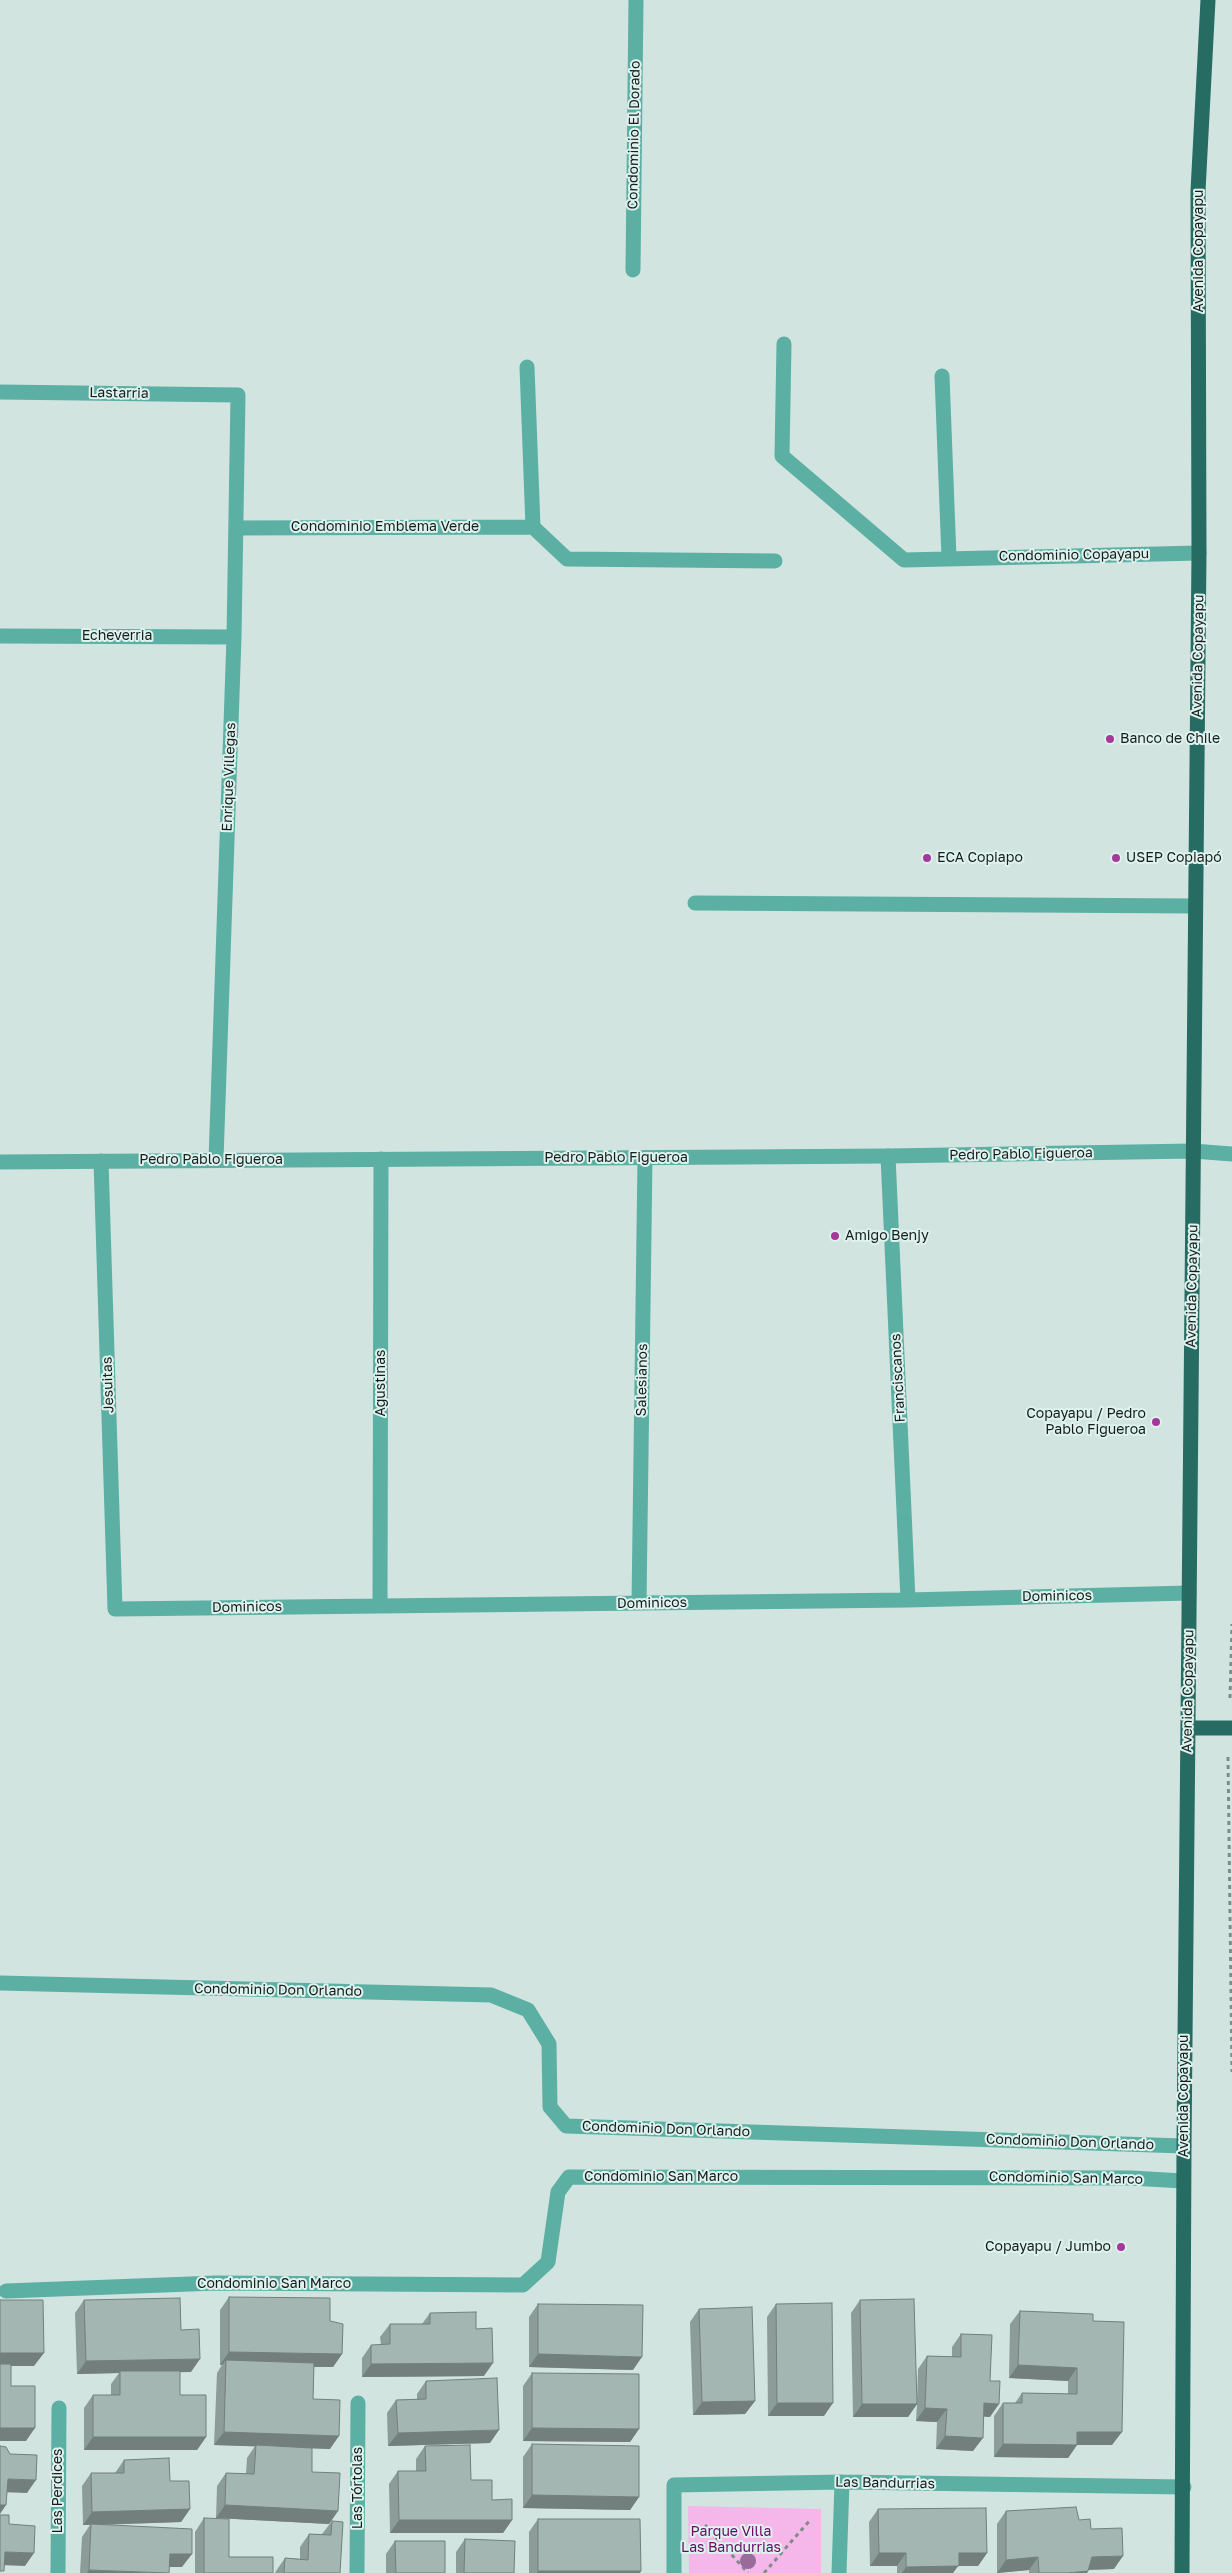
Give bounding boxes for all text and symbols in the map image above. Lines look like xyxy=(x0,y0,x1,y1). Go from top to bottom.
street label: Condominio El Dorado xyxy=(624,60,644,210)
street label: Avenida Copayapu xyxy=(1191,189,1207,313)
street label: Lastarria xyxy=(89,384,149,402)
street label: Condominio Emblema Verde xyxy=(291,519,479,535)
street label: Condominio Copayapu xyxy=(999,545,1149,565)
street label: Avenida Copayapu xyxy=(1189,594,1207,718)
street label: Echeverria xyxy=(82,628,152,644)
street label: Enrique Villegas xyxy=(219,722,239,832)
place label: Banco de Chile xyxy=(1120,731,1220,747)
marker: Banco de Chile xyxy=(1104,733,1116,745)
place label: ECA Copiapo xyxy=(937,850,1023,866)
place label: USEP Copiapó xyxy=(1126,850,1222,866)
marker: ECA Copiapo xyxy=(921,852,933,864)
marker: USEP Copiapó xyxy=(1110,852,1122,864)
street label: Pedro Pablo Figueroa xyxy=(949,1144,1093,1164)
street label: Pedro Pablo Figueroa xyxy=(544,1150,688,1166)
street label: Pedro Pablo Figueroa xyxy=(139,1152,283,1168)
street label: Avenida Copayapu xyxy=(1183,1224,1201,1348)
place label: Amigo Benjy xyxy=(845,1228,929,1244)
marker: Amigo Benjy xyxy=(829,1230,841,1242)
street label: Franciscanos xyxy=(887,1333,909,1423)
street label: Salesianos xyxy=(633,1343,651,1417)
street label: Agustinas xyxy=(373,1349,389,1417)
street label: Jesuitas xyxy=(99,1356,117,1414)
place label: Copayapu / Pedro Pablo Figueroa xyxy=(1026,1406,1146,1438)
marker: Copayapu / Pedro Pablo Figueroa xyxy=(1150,1416,1162,1428)
street label: Dominicos xyxy=(1022,1587,1092,1605)
street label: Dominicos xyxy=(617,1594,687,1612)
street label: Dominicos xyxy=(212,1598,282,1616)
street label: Avenida Copayapu xyxy=(1179,1629,1197,1753)
street label: Condominio Don Orlando xyxy=(194,1980,362,2000)
street label: Avenida Copayapu xyxy=(1176,2034,1192,2158)
street label: Condominio Don Orlando xyxy=(582,2118,750,2140)
street label: Condominio Don Orlando xyxy=(986,2131,1154,2153)
street label: Condominio San Marco xyxy=(989,2168,1143,2188)
street label: Condominio San Marco xyxy=(584,2169,738,2185)
place label: Copayapu / Jumbo xyxy=(985,2239,1111,2255)
marker: Copayapu / Jumbo xyxy=(1115,2241,1127,2253)
street label: Condominio San Marco xyxy=(197,2276,351,2292)
street label: Las Tórtolas xyxy=(350,2447,366,2529)
street label: Las Perdices xyxy=(50,2449,66,2533)
street label: Las Bandurrias xyxy=(835,2474,935,2492)
park label: Parque Villa Las Bandurrias xyxy=(681,2524,781,2556)

